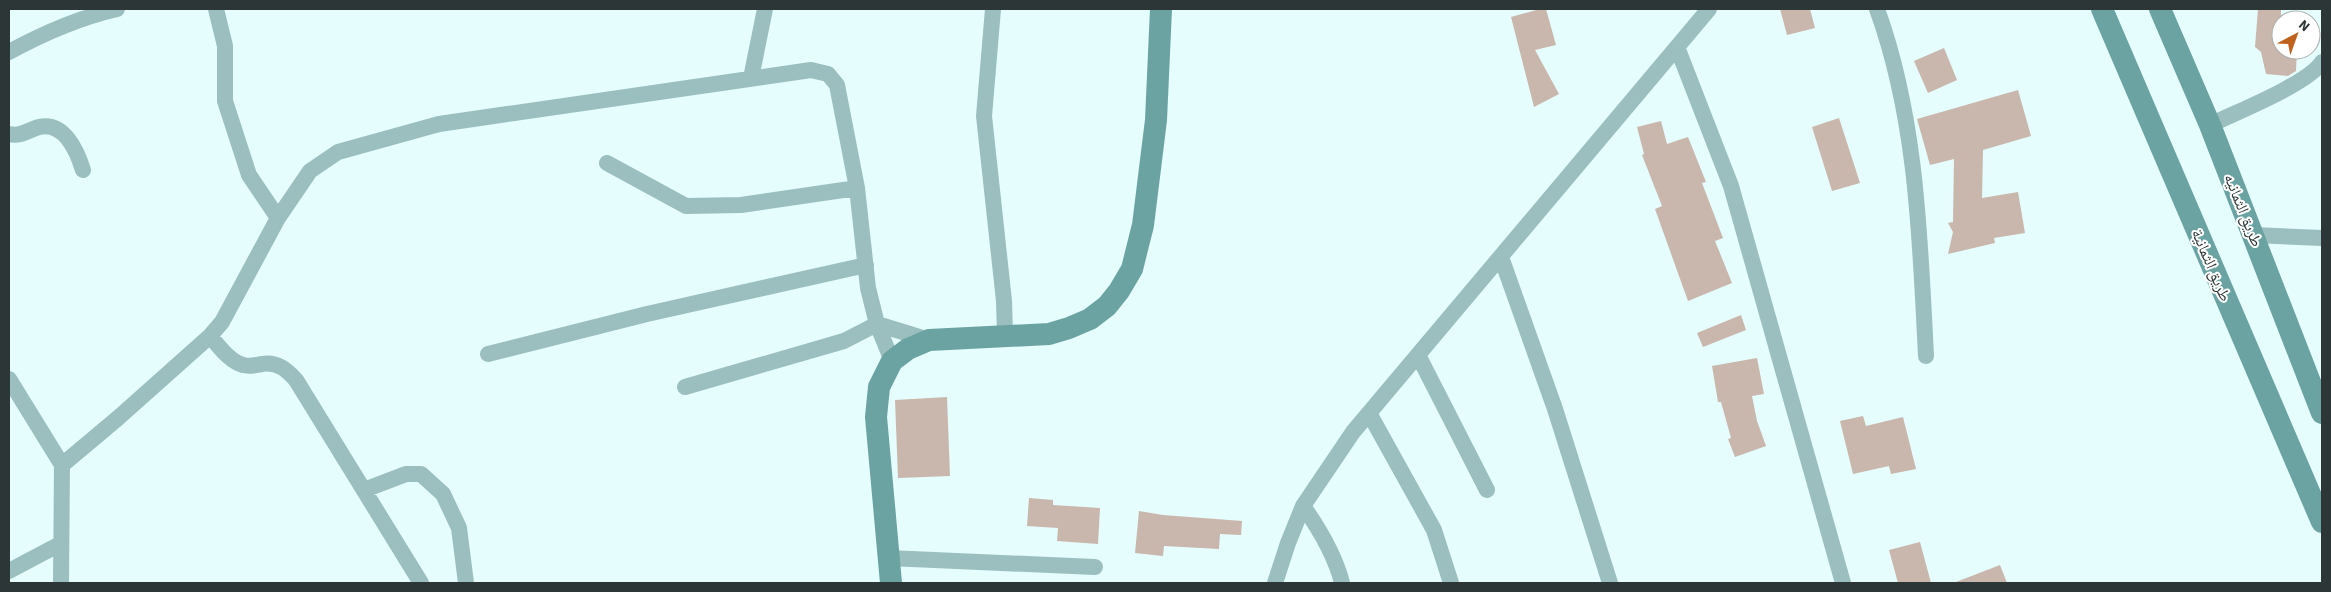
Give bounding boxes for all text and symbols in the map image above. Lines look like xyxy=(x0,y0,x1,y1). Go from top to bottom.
north arrow xyxy=(2271,10,2321,60)
text: N xyxy=(2294,15,2314,37)
street label: طريق الثمانيه xyxy=(2218,171,2268,250)
street label: طريق الثمانية xyxy=(2186,226,2236,305)

